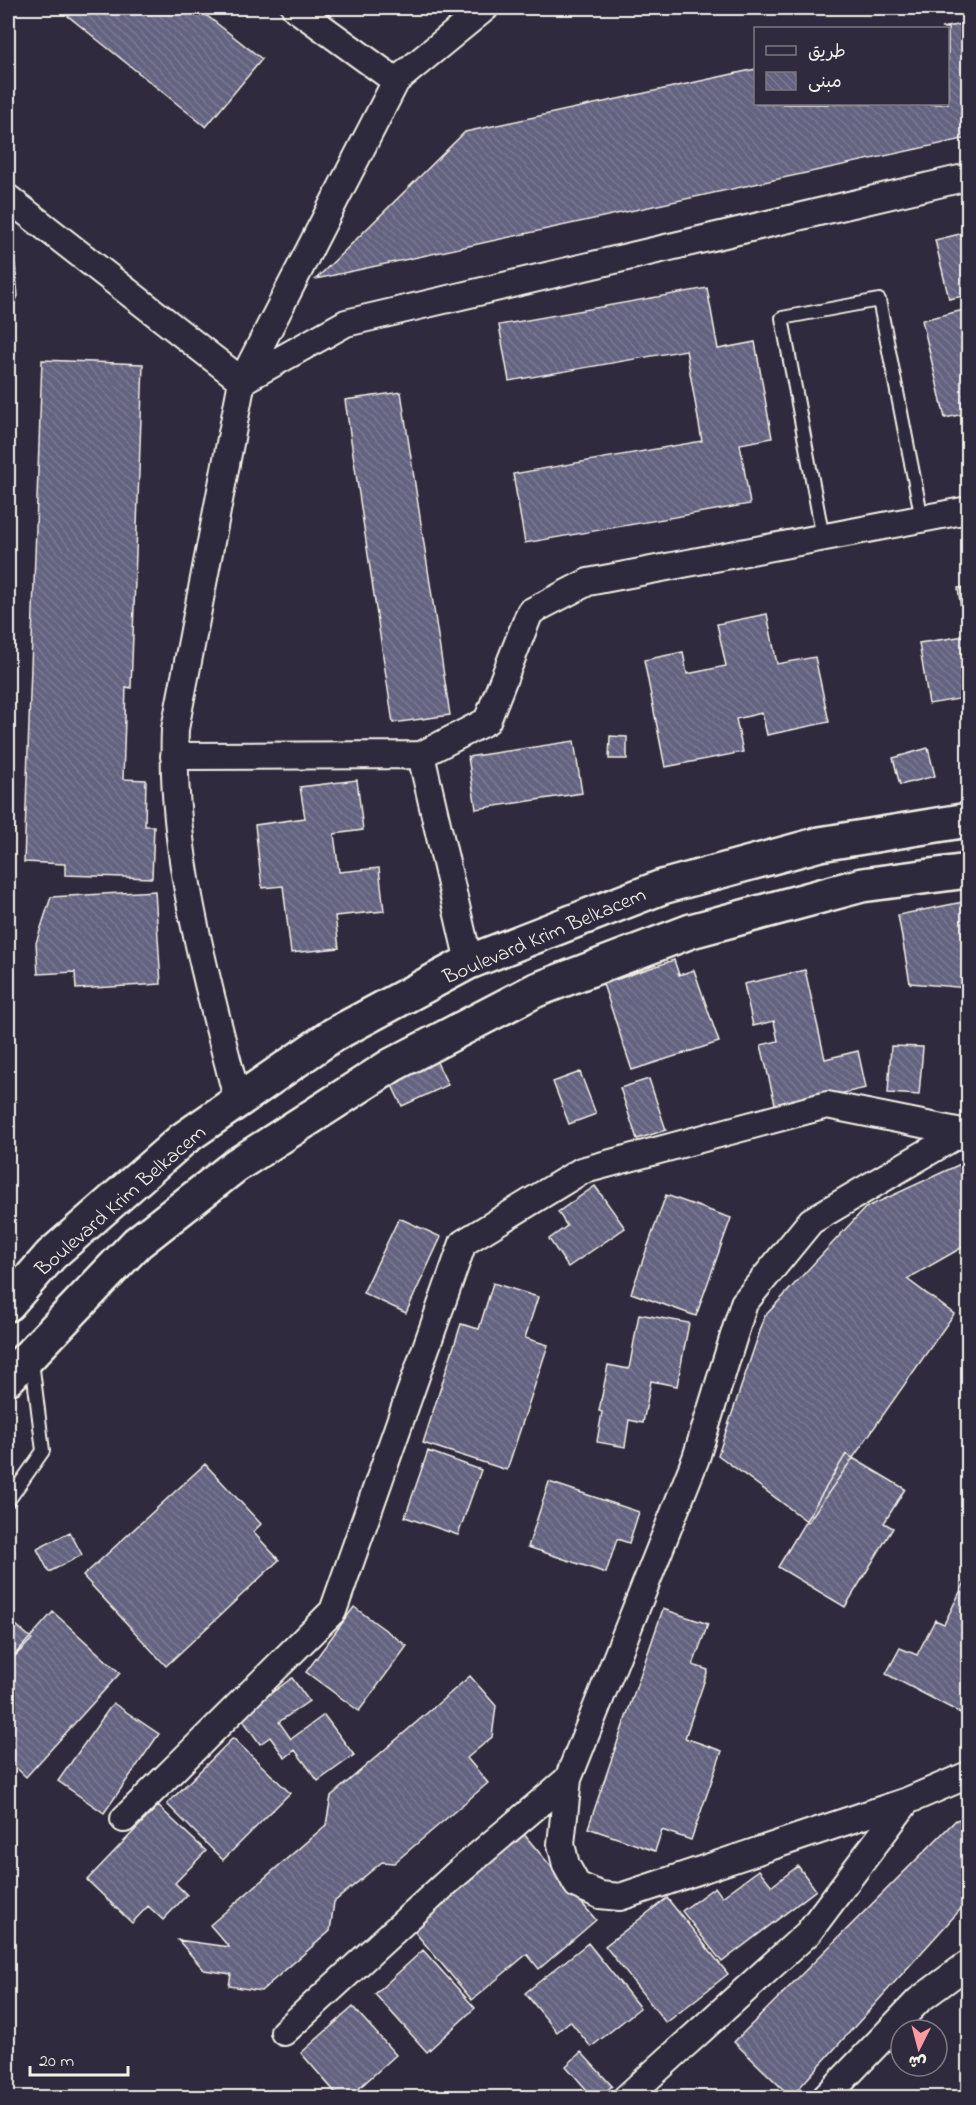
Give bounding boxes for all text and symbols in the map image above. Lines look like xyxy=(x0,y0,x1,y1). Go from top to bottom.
legend xyxy=(754,27,949,105)
text: طريق xyxy=(808,40,846,66)
text: مبنى xyxy=(808,70,842,96)
street label: Boulevard Krim Belkacem xyxy=(438,881,651,994)
street label: Boulevard Krim Belkacem xyxy=(29,1119,213,1285)
north arrow xyxy=(889,2018,949,2078)
scale bar xyxy=(30,2039,128,2077)
text: ش xyxy=(908,2048,928,2074)
text: 20 m xyxy=(39,2049,74,2075)

